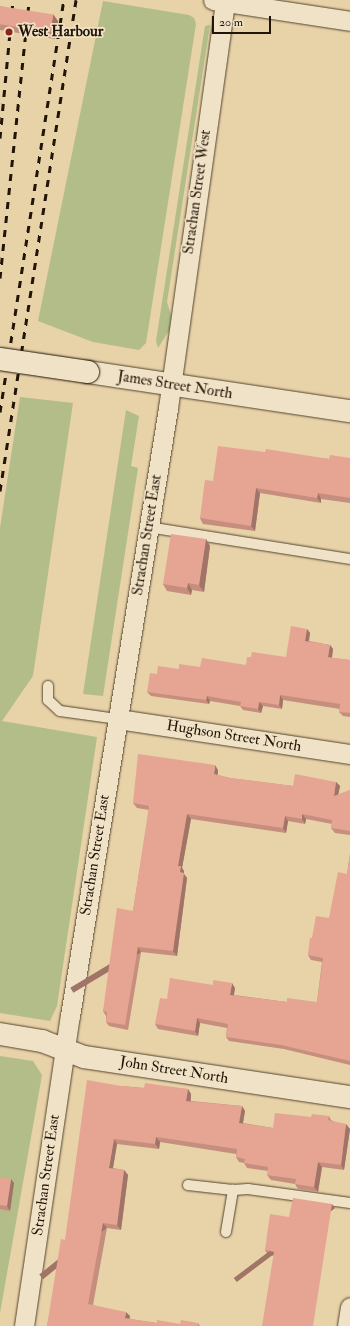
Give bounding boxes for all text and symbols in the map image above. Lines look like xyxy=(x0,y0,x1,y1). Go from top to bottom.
scale bar xyxy=(214,8,273,34)
text: 20 m xyxy=(219,15,243,30)
place label: West Harbour xyxy=(18,23,103,41)
marker: West Harbour xyxy=(3,26,15,38)
street label: Strachan Street West xyxy=(179,129,215,255)
street label: James Street North xyxy=(116,367,234,403)
street label: Strachan Street East xyxy=(129,473,165,597)
street label: Hughson Street North xyxy=(165,716,303,756)
street label: Strachan Street East xyxy=(77,793,113,917)
street label: John Street North xyxy=(118,1053,230,1087)
street label: Strachan Street East xyxy=(29,1113,63,1237)

